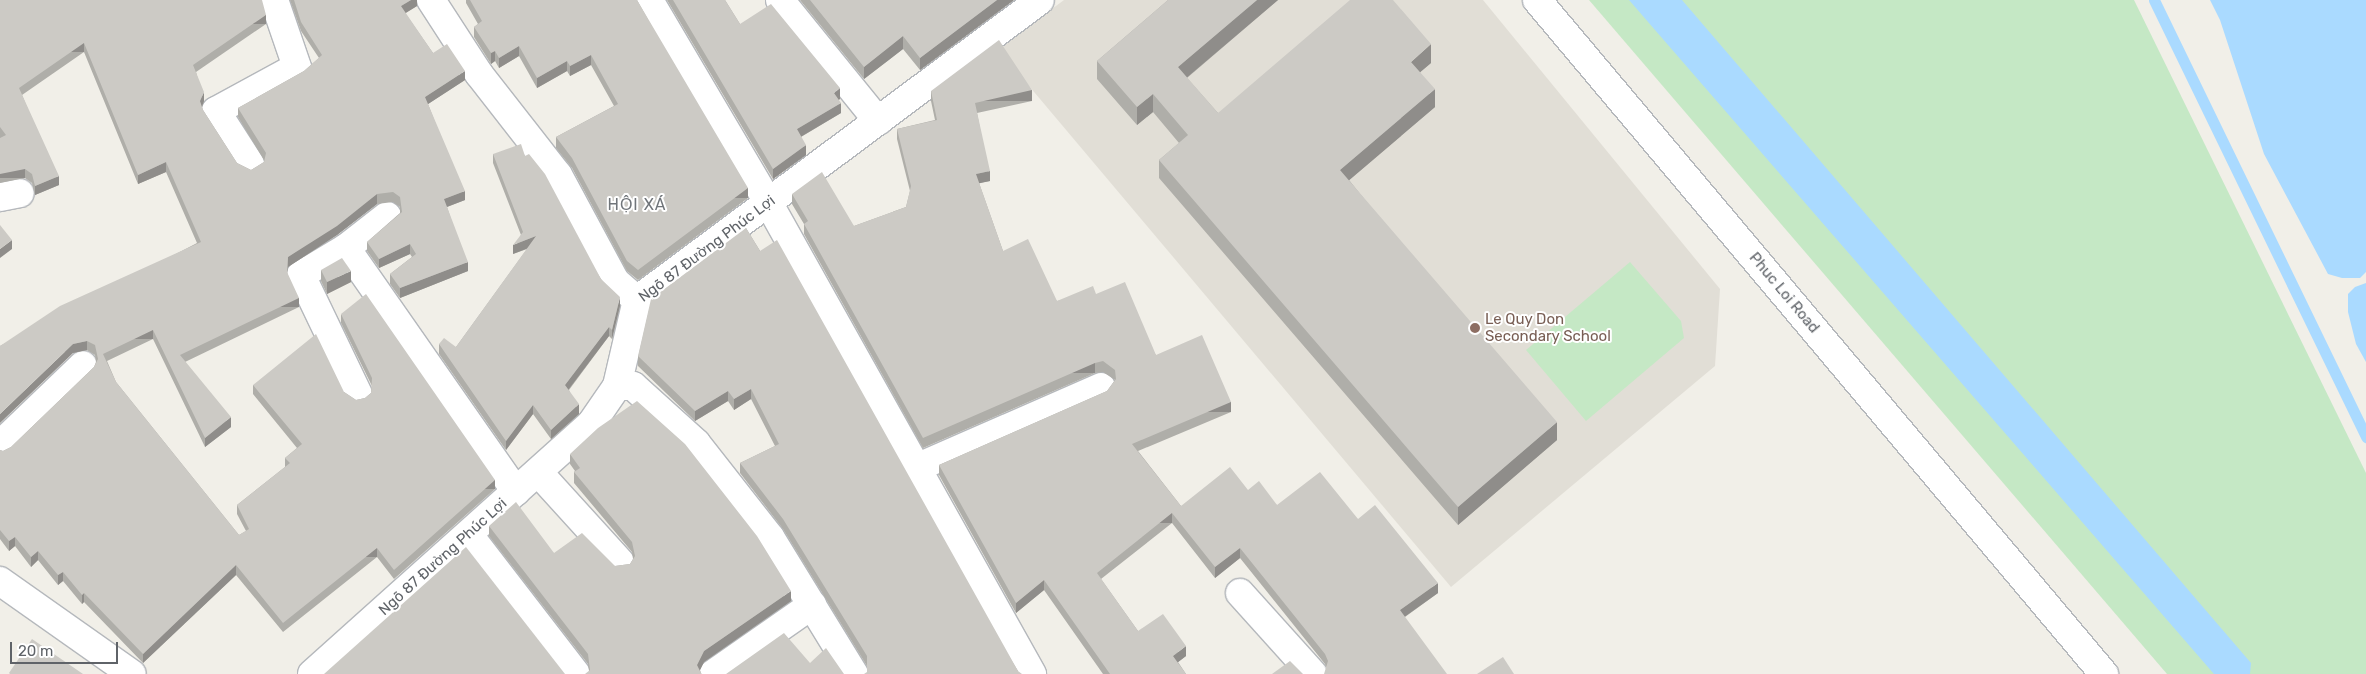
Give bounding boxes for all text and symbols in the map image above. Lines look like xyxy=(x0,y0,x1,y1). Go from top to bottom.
street label: Ngõ 87 Đường Phúc Lợi xyxy=(635,192,779,306)
district label: HỘI XÁ xyxy=(607,195,667,215)
street label: Phuc Loi Road xyxy=(1745,249,1823,337)
place label: Le Quy Don Secondary School xyxy=(1485,310,1611,345)
marker: Le Quy Don Secondary School xyxy=(1469,322,1481,334)
street label: Ngõ 87 Đường Phúc Lợi xyxy=(375,495,511,619)
scale bar xyxy=(12,632,120,664)
text: 20 m xyxy=(18,642,53,660)

